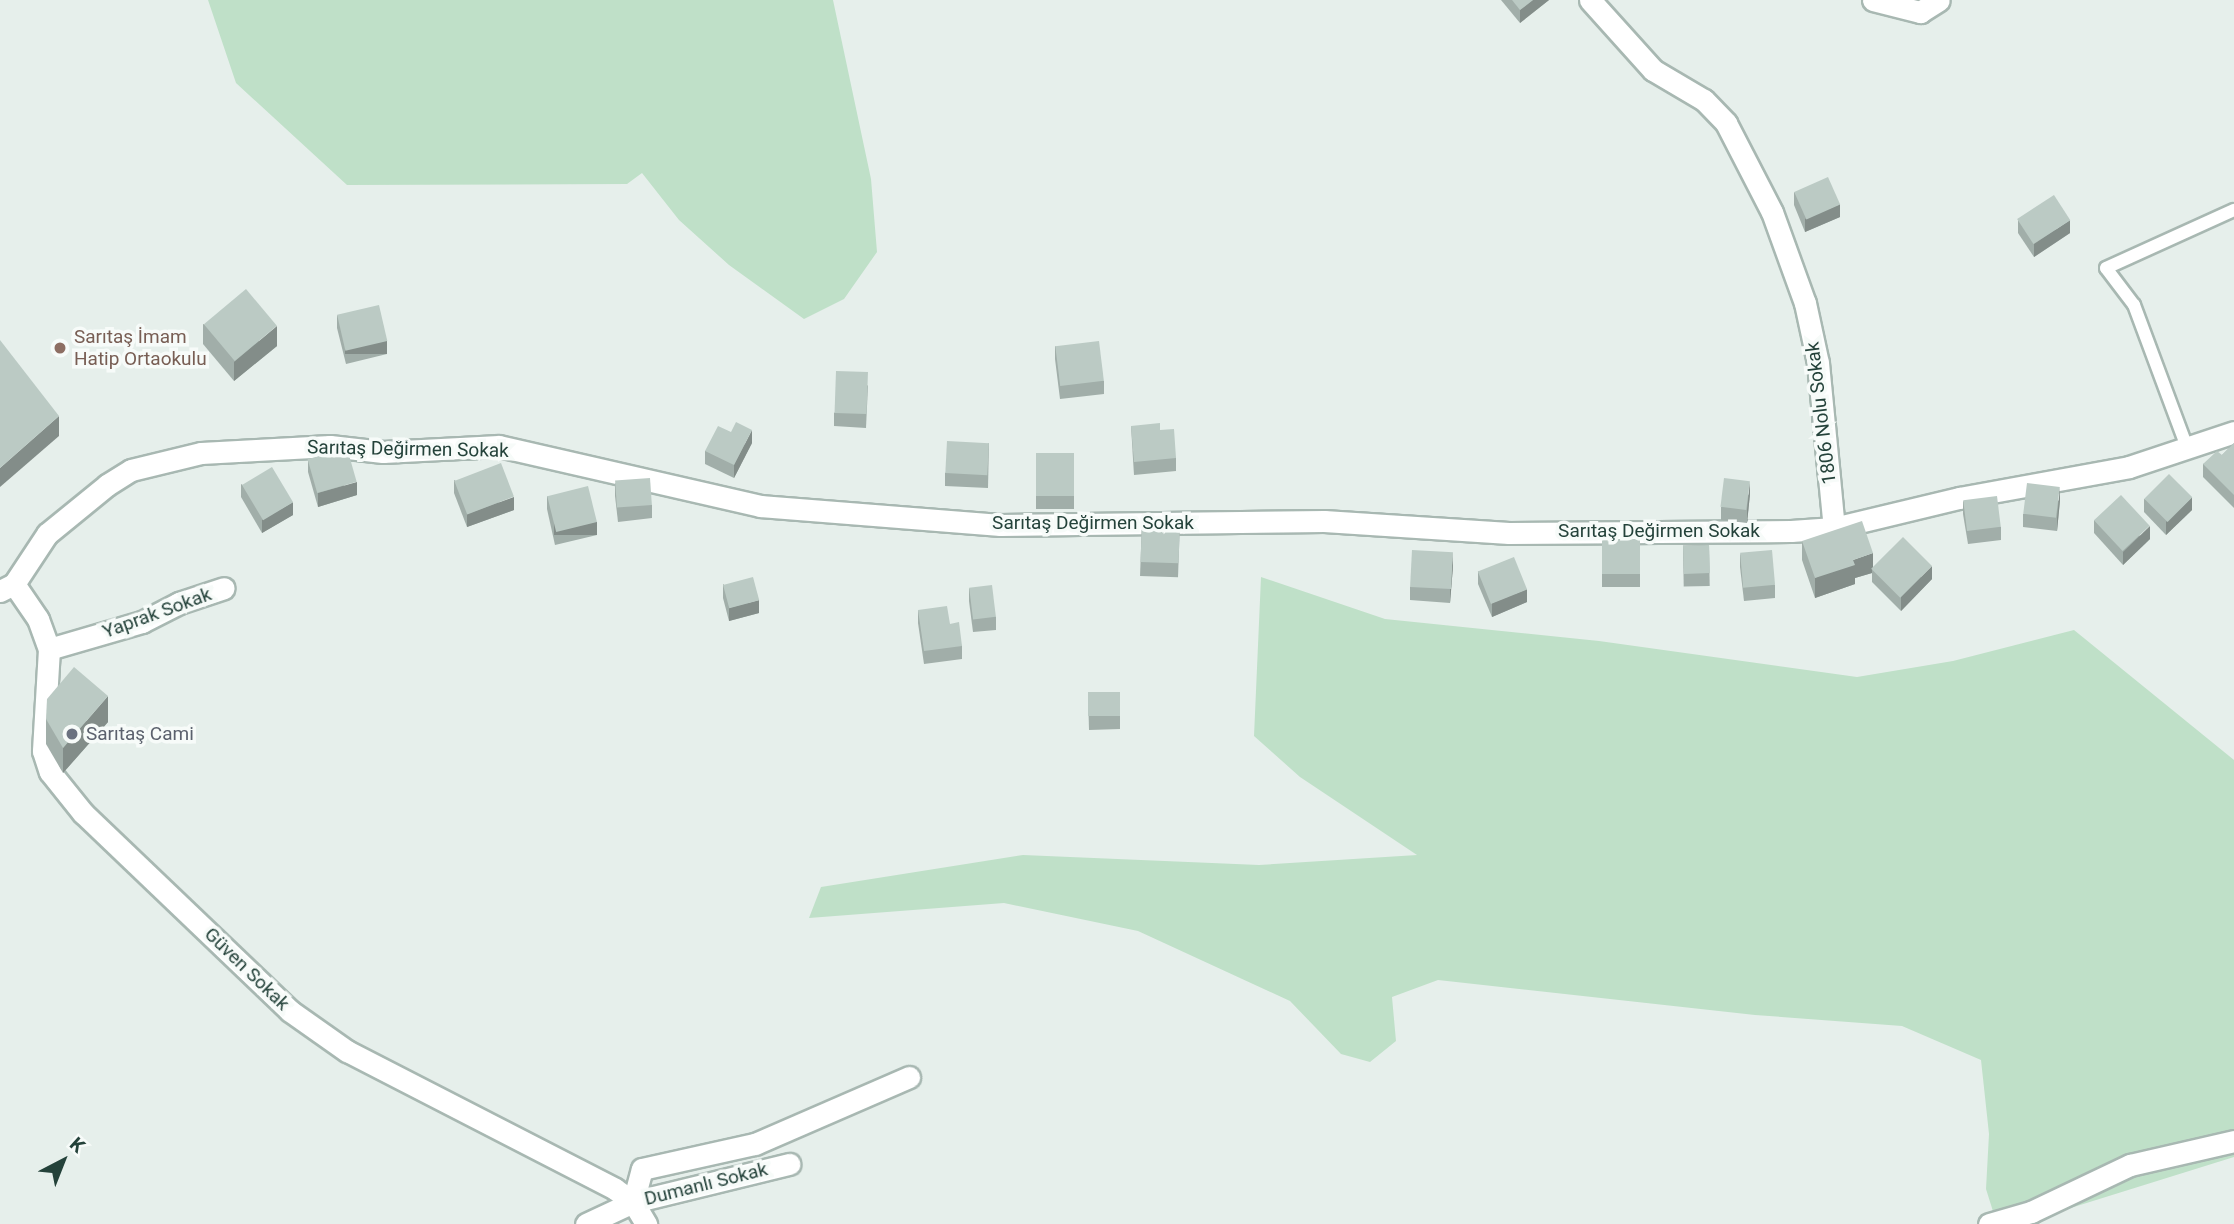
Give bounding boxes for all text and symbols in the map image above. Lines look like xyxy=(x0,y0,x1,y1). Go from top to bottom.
place label: Sarıtaş İmam Hatip Ortaokulu xyxy=(74,326,207,370)
marker: Sarıtaş İmam Hatip Ortaokulu xyxy=(52,340,68,356)
street label: 1806 Nolu Sokak xyxy=(1801,340,1841,486)
street label: Sarıtaş Değirmen Sokak xyxy=(307,436,509,462)
street label: Sarıtaş Değirmen Sokak xyxy=(992,512,1194,534)
street label: Sarıtaş Değirmen Sokak xyxy=(1558,520,1760,542)
street label: Yaprak Sokak xyxy=(99,583,215,643)
place label: Sarıtaş Cami xyxy=(86,723,194,745)
marker: Sarıtaş Cami xyxy=(64,726,80,742)
street label: Güven Sokak xyxy=(200,923,294,1015)
north arrow xyxy=(28,1126,98,1196)
text: K xyxy=(65,1132,90,1158)
street label: Dumanlı Sokak xyxy=(642,1158,770,1210)

